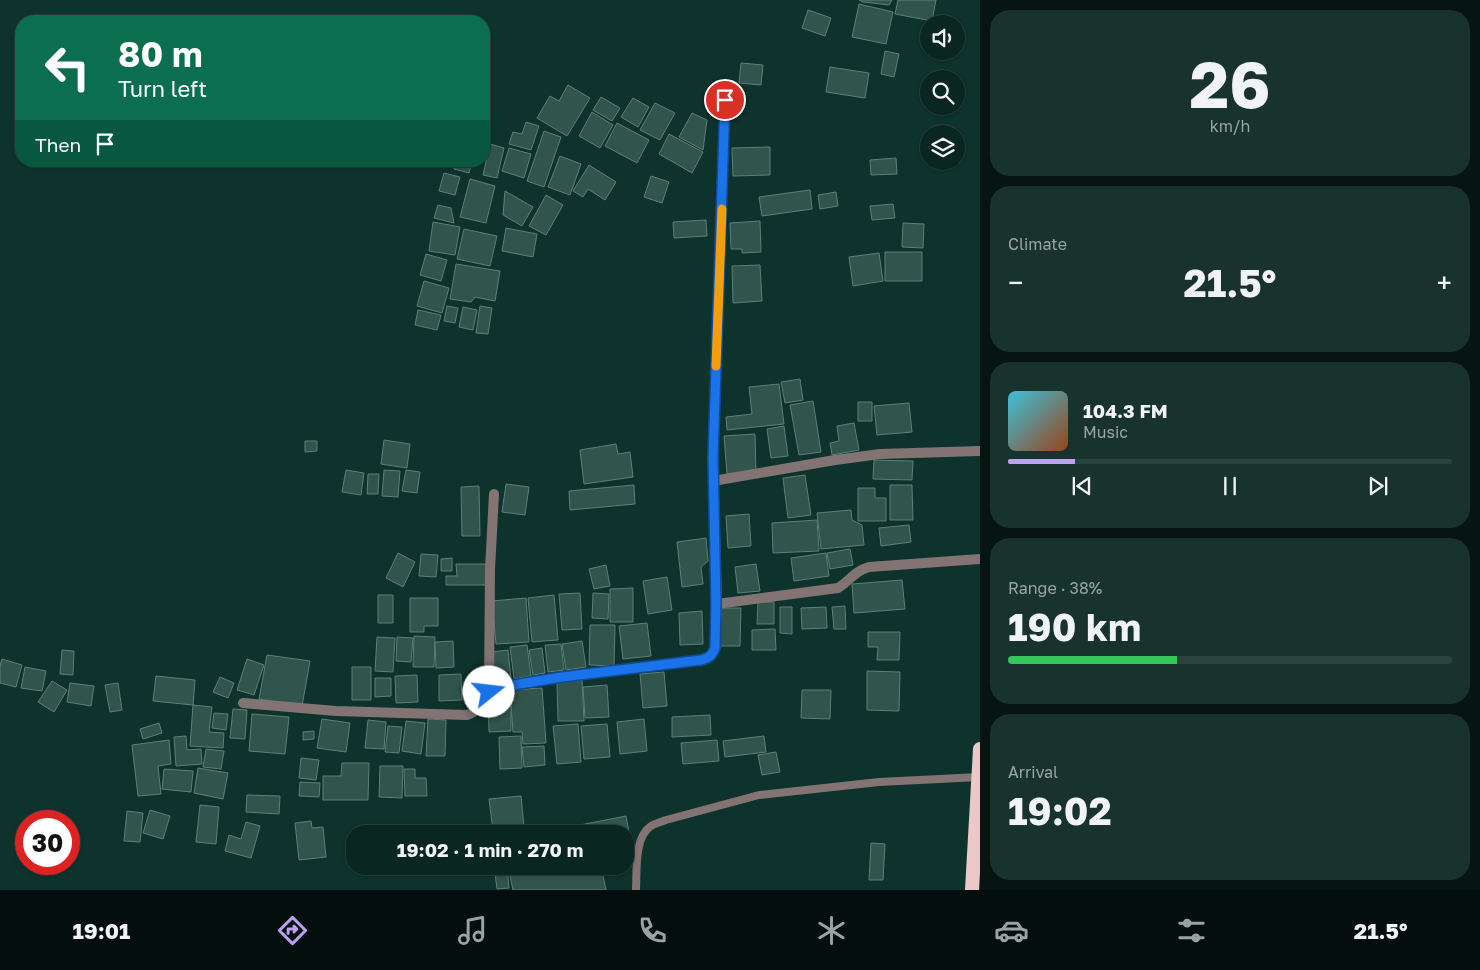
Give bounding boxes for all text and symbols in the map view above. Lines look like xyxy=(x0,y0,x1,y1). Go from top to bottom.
map controls xyxy=(920,15,965,170)
button: sound xyxy=(920,15,965,60)
text: 80 m xyxy=(118,33,203,75)
icon: left xyxy=(35,35,100,100)
text: 26 xyxy=(1190,44,1270,122)
button: search xyxy=(920,70,965,115)
text: Turn left xyxy=(118,75,207,102)
pin xyxy=(704,79,746,121)
icon: arrive xyxy=(711,86,739,114)
text: km/h xyxy=(1210,116,1250,136)
button: layers xyxy=(920,125,965,170)
icon: arrive xyxy=(91,130,119,158)
text: Then xyxy=(35,133,81,156)
text: Climate xyxy=(1008,234,1067,254)
text: 21.5° xyxy=(1184,260,1276,305)
text: − xyxy=(1008,266,1023,299)
text: + xyxy=(1437,266,1452,299)
text: 104.3 FM xyxy=(1083,399,1168,422)
text: Music xyxy=(1083,422,1128,442)
icon: previous xyxy=(1068,472,1096,500)
icon: pause xyxy=(1216,472,1244,500)
icon: next xyxy=(1364,472,1392,500)
text: Range · 38% xyxy=(1008,578,1102,598)
text: 190 km xyxy=(1008,604,1141,649)
position arrow xyxy=(462,665,514,717)
text: Arrival xyxy=(1008,762,1058,782)
text: 19:02 xyxy=(1008,788,1112,833)
speed limit sign: 30 xyxy=(15,810,80,875)
text: 19:02 · 1 min · 270 m xyxy=(397,838,583,861)
icon: directions xyxy=(275,913,310,948)
icon: music xyxy=(455,913,490,948)
icon: phone xyxy=(635,913,670,948)
icon: climate xyxy=(814,913,849,948)
icon: car xyxy=(994,913,1029,948)
icon: filters xyxy=(1174,913,1209,948)
text: 19:01 xyxy=(72,917,130,944)
text: 21.5° xyxy=(1354,917,1408,944)

